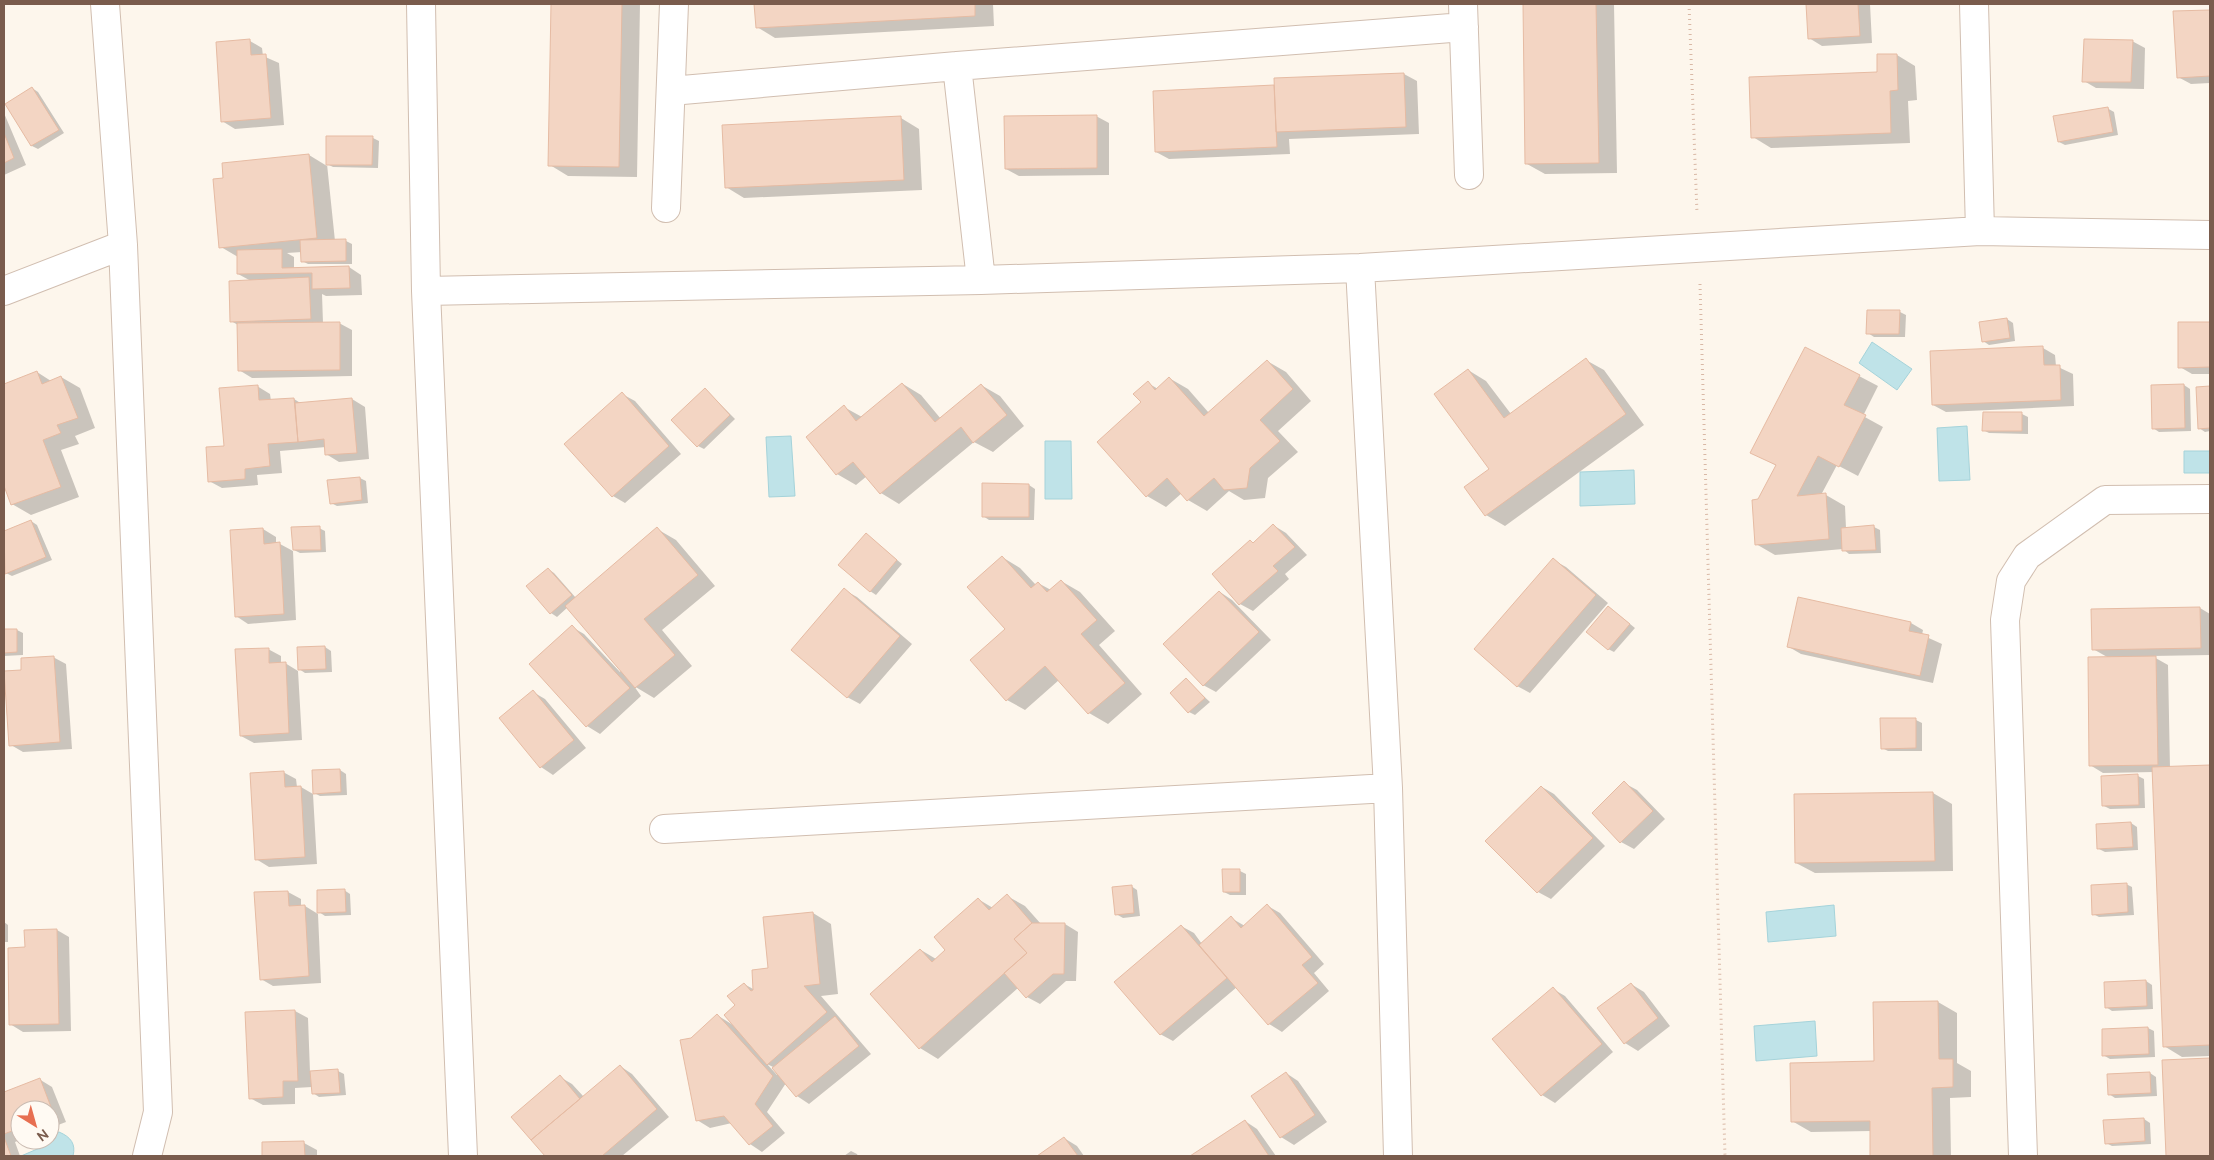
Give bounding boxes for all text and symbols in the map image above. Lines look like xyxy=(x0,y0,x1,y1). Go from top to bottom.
north arrow xyxy=(10,1100,60,1150)
text: N xyxy=(34,1126,52,1145)

